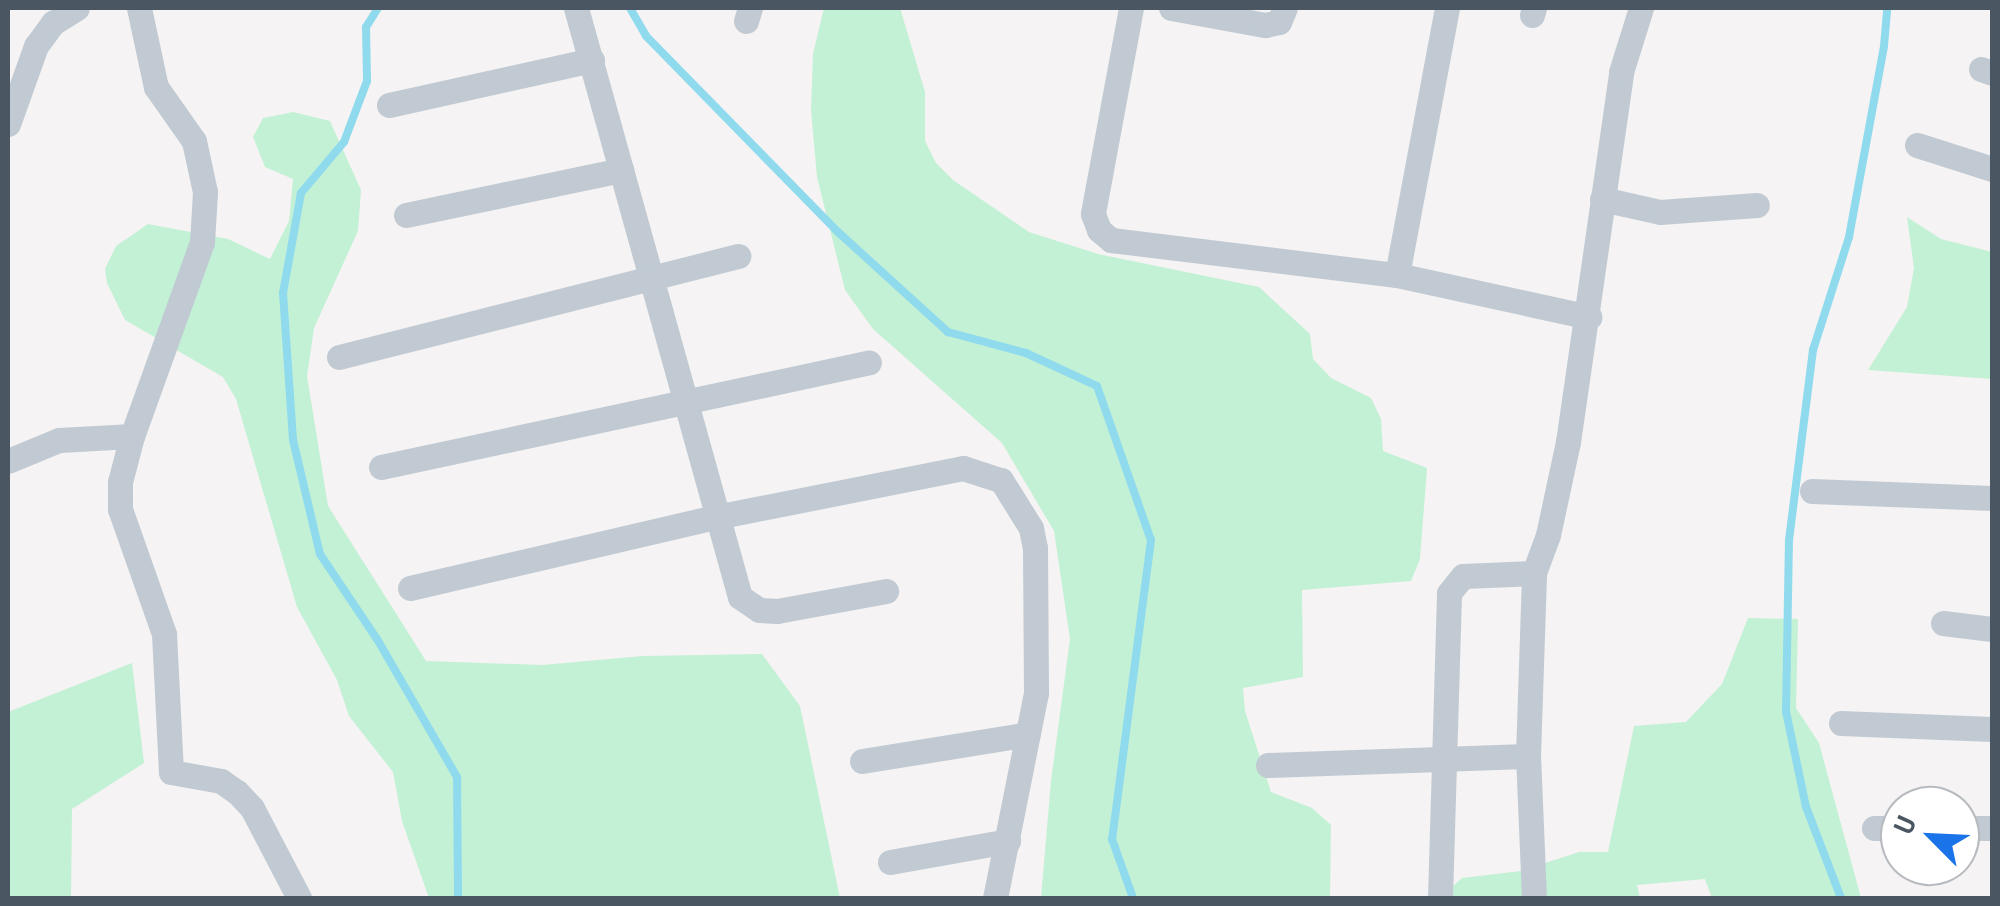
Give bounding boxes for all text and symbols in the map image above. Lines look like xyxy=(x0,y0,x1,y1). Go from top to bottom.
north arrow xyxy=(1880,786,1980,886)
text: U xyxy=(1884,809,1925,840)

